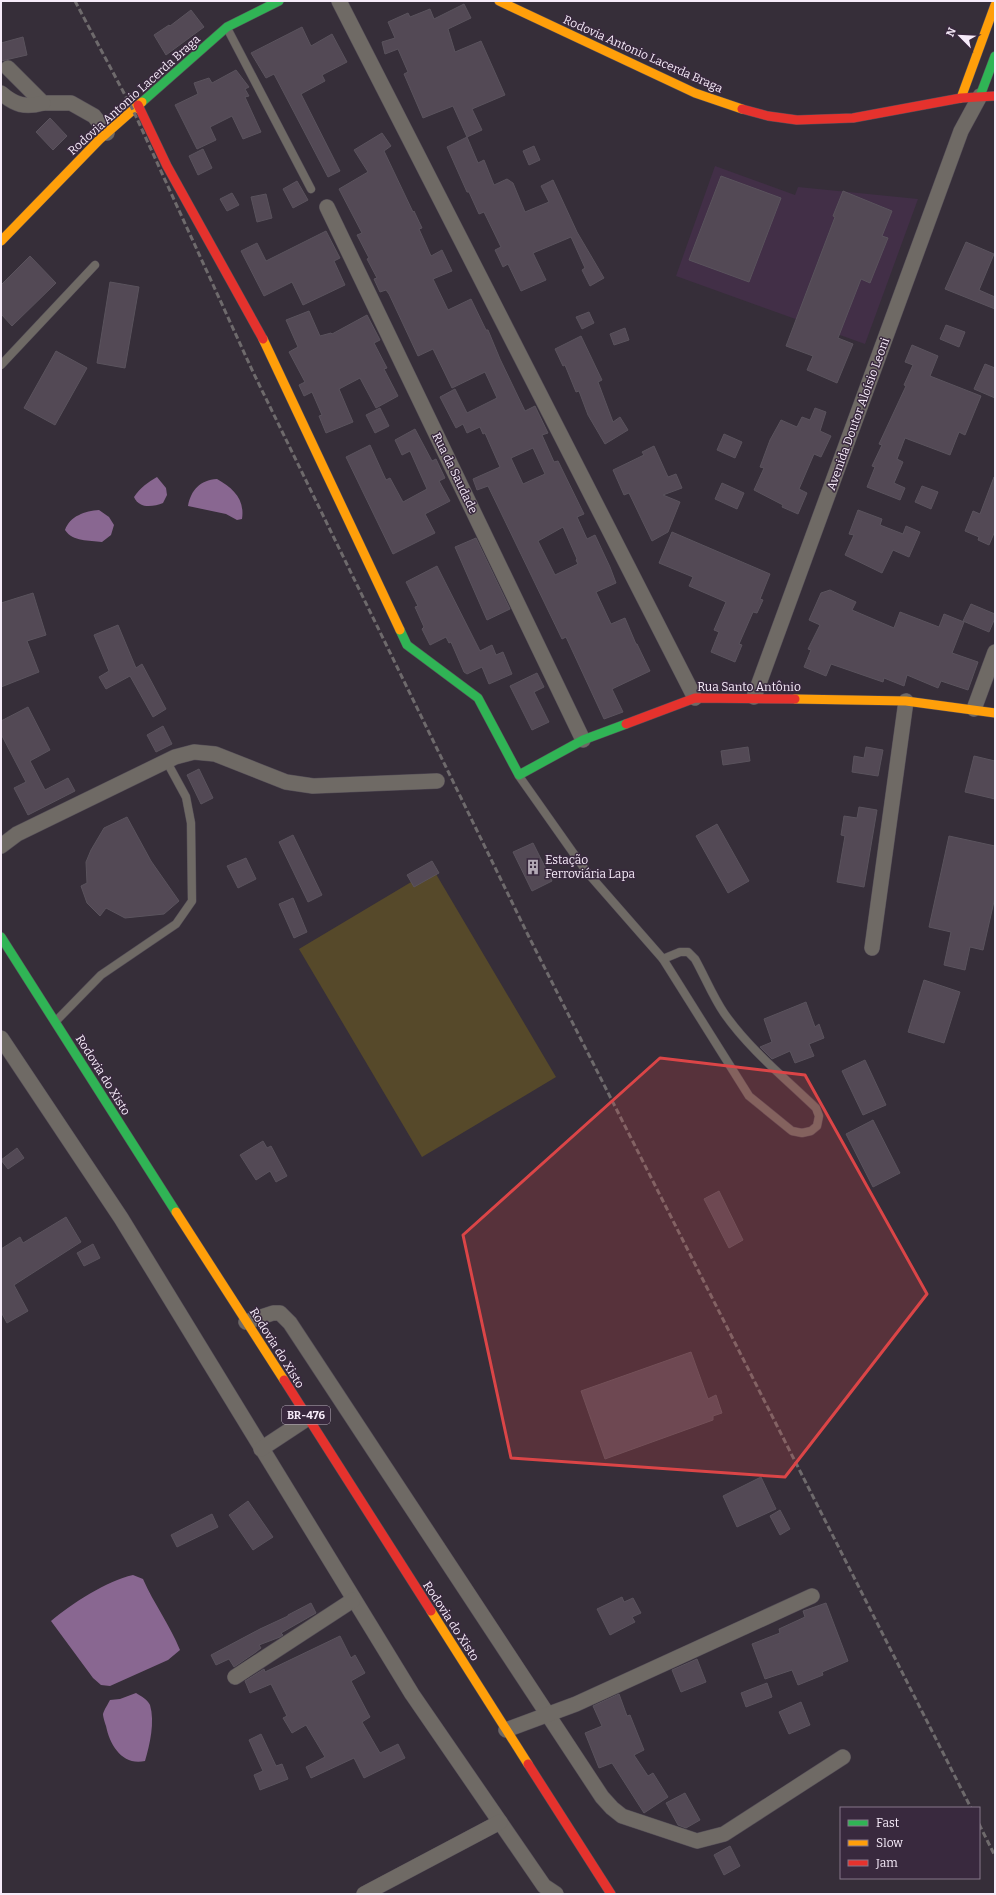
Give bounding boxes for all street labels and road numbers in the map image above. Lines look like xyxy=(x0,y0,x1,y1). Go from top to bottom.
street label: Rodovia Antonio Lacerda Braga xyxy=(561,12,725,96)
street label: Rodovia Antonio Lacerda Braga xyxy=(65,32,203,158)
street label: Avenida Doutor Aloísio Leoni xyxy=(824,335,892,492)
street label: Rua da Saudade xyxy=(429,430,481,516)
street label: Rua Santo Antônio xyxy=(697,680,801,694)
street label: Rodovia do Xisto xyxy=(73,1032,133,1118)
street label: Rodovia do Xisto xyxy=(247,1305,307,1391)
road number: BR-476 xyxy=(282,1406,330,1424)
street label: Rodovia do Xisto xyxy=(420,1579,482,1663)

